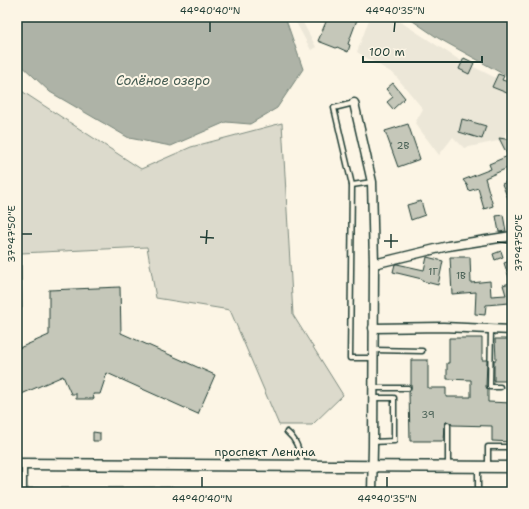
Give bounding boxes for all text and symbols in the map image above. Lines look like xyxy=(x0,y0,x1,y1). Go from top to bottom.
text: 44°40'40"N xyxy=(180,4,240,17)
text: 44°40'35"N xyxy=(365,4,425,17)
scale bar xyxy=(363,38,482,64)
text: 100 m xyxy=(369,44,405,60)
water label: Солёное озеро xyxy=(116,72,210,89)
house number: 2В xyxy=(397,139,410,152)
text: 37°47'50"E xyxy=(5,205,18,263)
text: 37°47'50"E xyxy=(512,214,525,272)
house number: 1Г xyxy=(428,265,438,278)
house number: 1В xyxy=(456,269,466,282)
house number: 39 xyxy=(421,408,435,421)
street label: проспект Ленина xyxy=(215,444,316,460)
text: 44°40'40"N xyxy=(172,492,232,505)
text: 44°40'35"N xyxy=(357,492,417,505)

